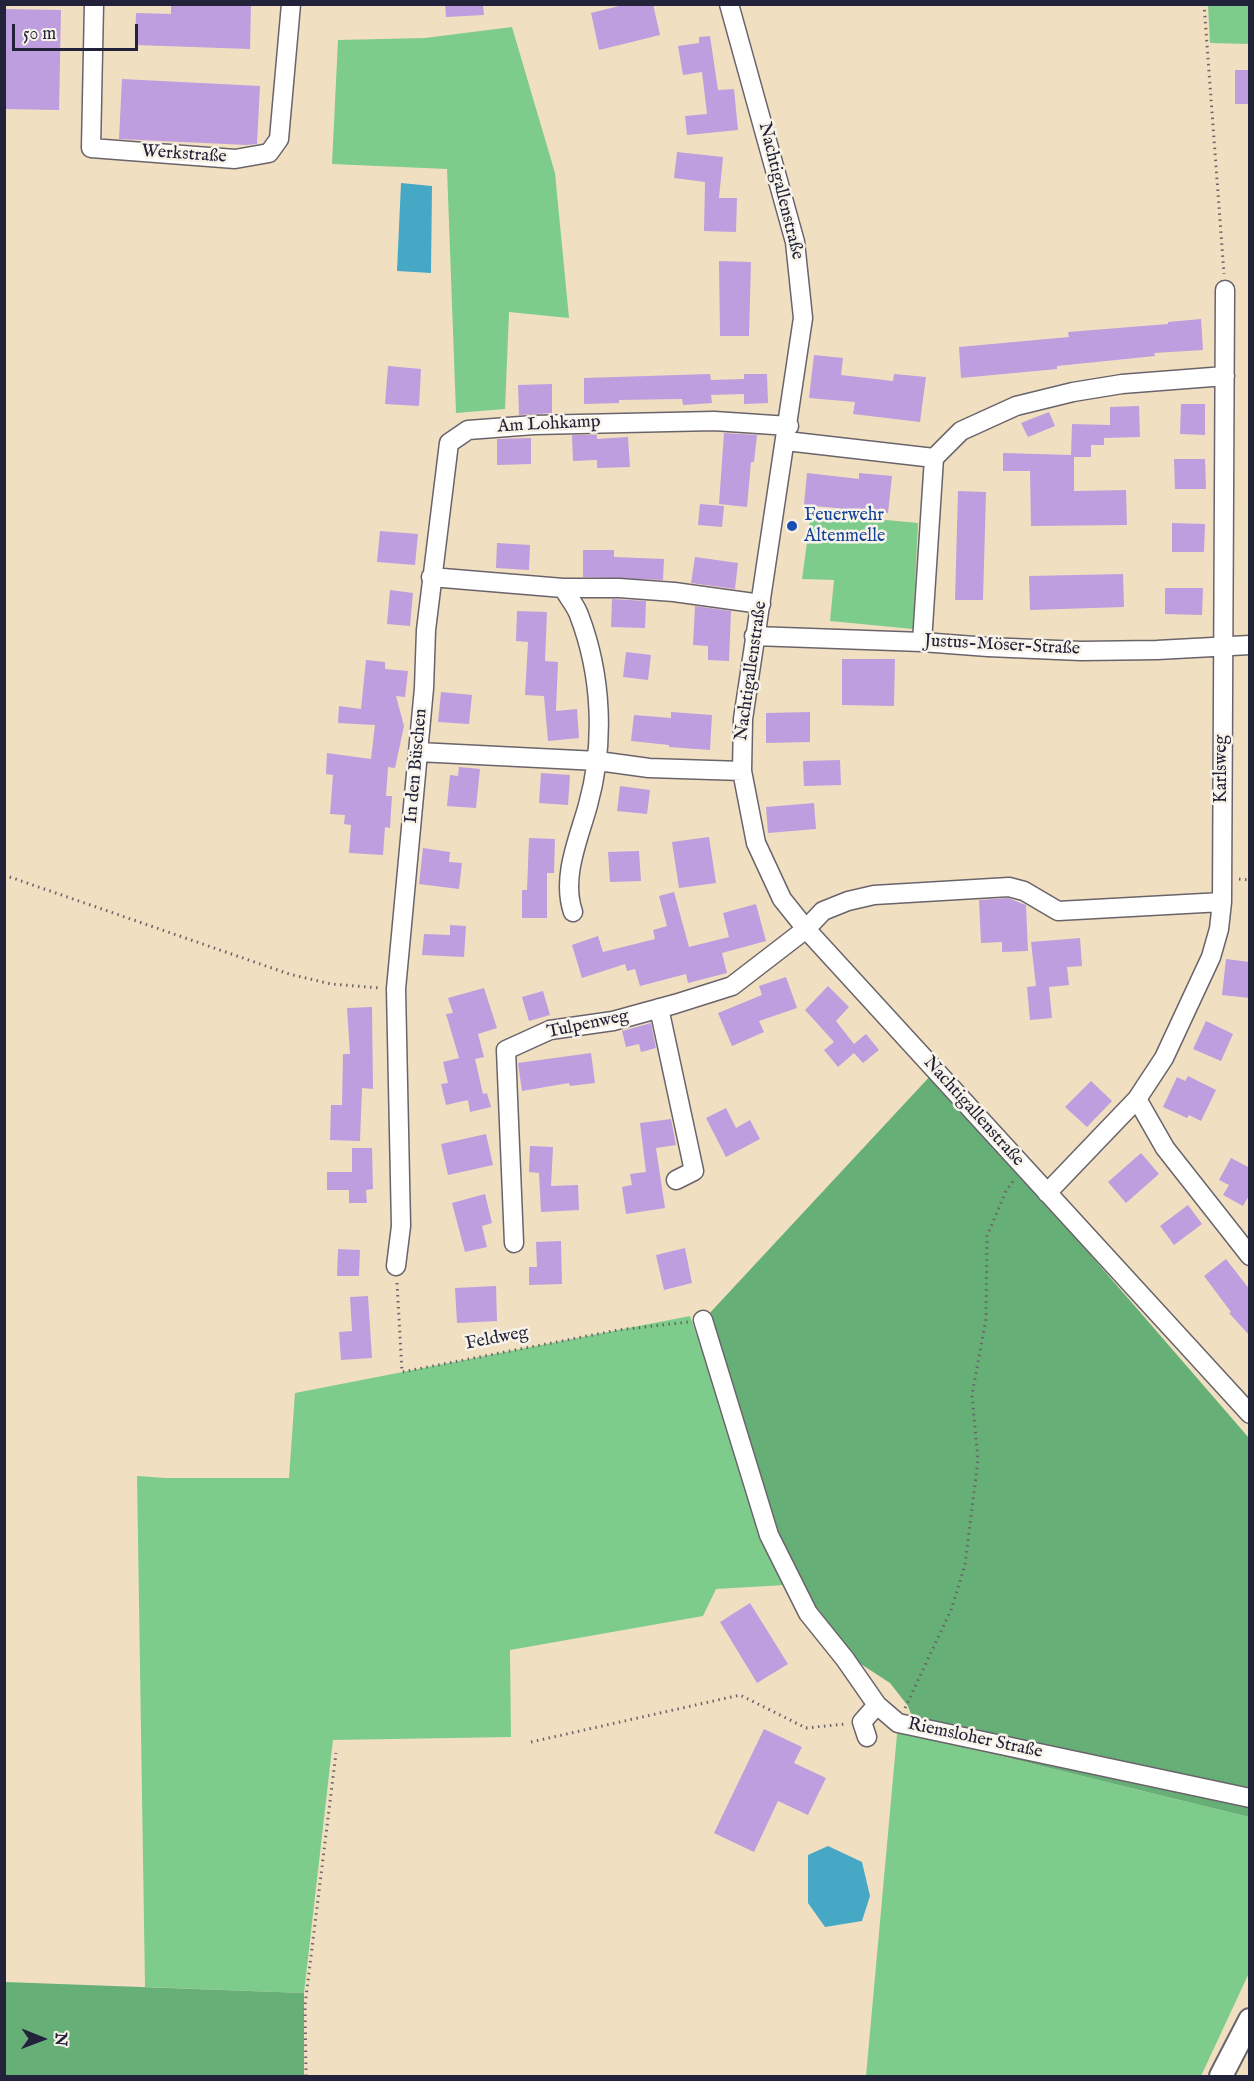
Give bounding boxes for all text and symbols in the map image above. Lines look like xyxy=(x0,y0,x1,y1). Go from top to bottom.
scale bar xyxy=(15,12,141,50)
text: 50 m xyxy=(23,23,56,46)
street label: Nachtigallenstraße xyxy=(753,120,807,262)
street label: Werkstraße xyxy=(141,141,227,169)
street label: Am Lohkamp xyxy=(497,412,601,438)
place label: Feuerwehr Altenmelle xyxy=(804,505,885,548)
marker: Feuerwehr Altenmelle xyxy=(785,519,799,533)
street label: Nachtigallenstraße xyxy=(732,600,772,742)
street label: Justus-Möser-Straße xyxy=(924,631,1080,661)
street label: In den Büschen xyxy=(401,708,433,824)
street label: Karlsweg xyxy=(1211,735,1233,803)
street label: Tulpenweg xyxy=(545,1006,631,1044)
street label: Nachtigallenstraße xyxy=(918,1052,1028,1172)
street label: Feldweg xyxy=(464,1322,530,1356)
street label: Riemsloher Straße xyxy=(906,1714,1044,1764)
north arrow xyxy=(12,2009,72,2069)
text: N xyxy=(50,2032,70,2046)

